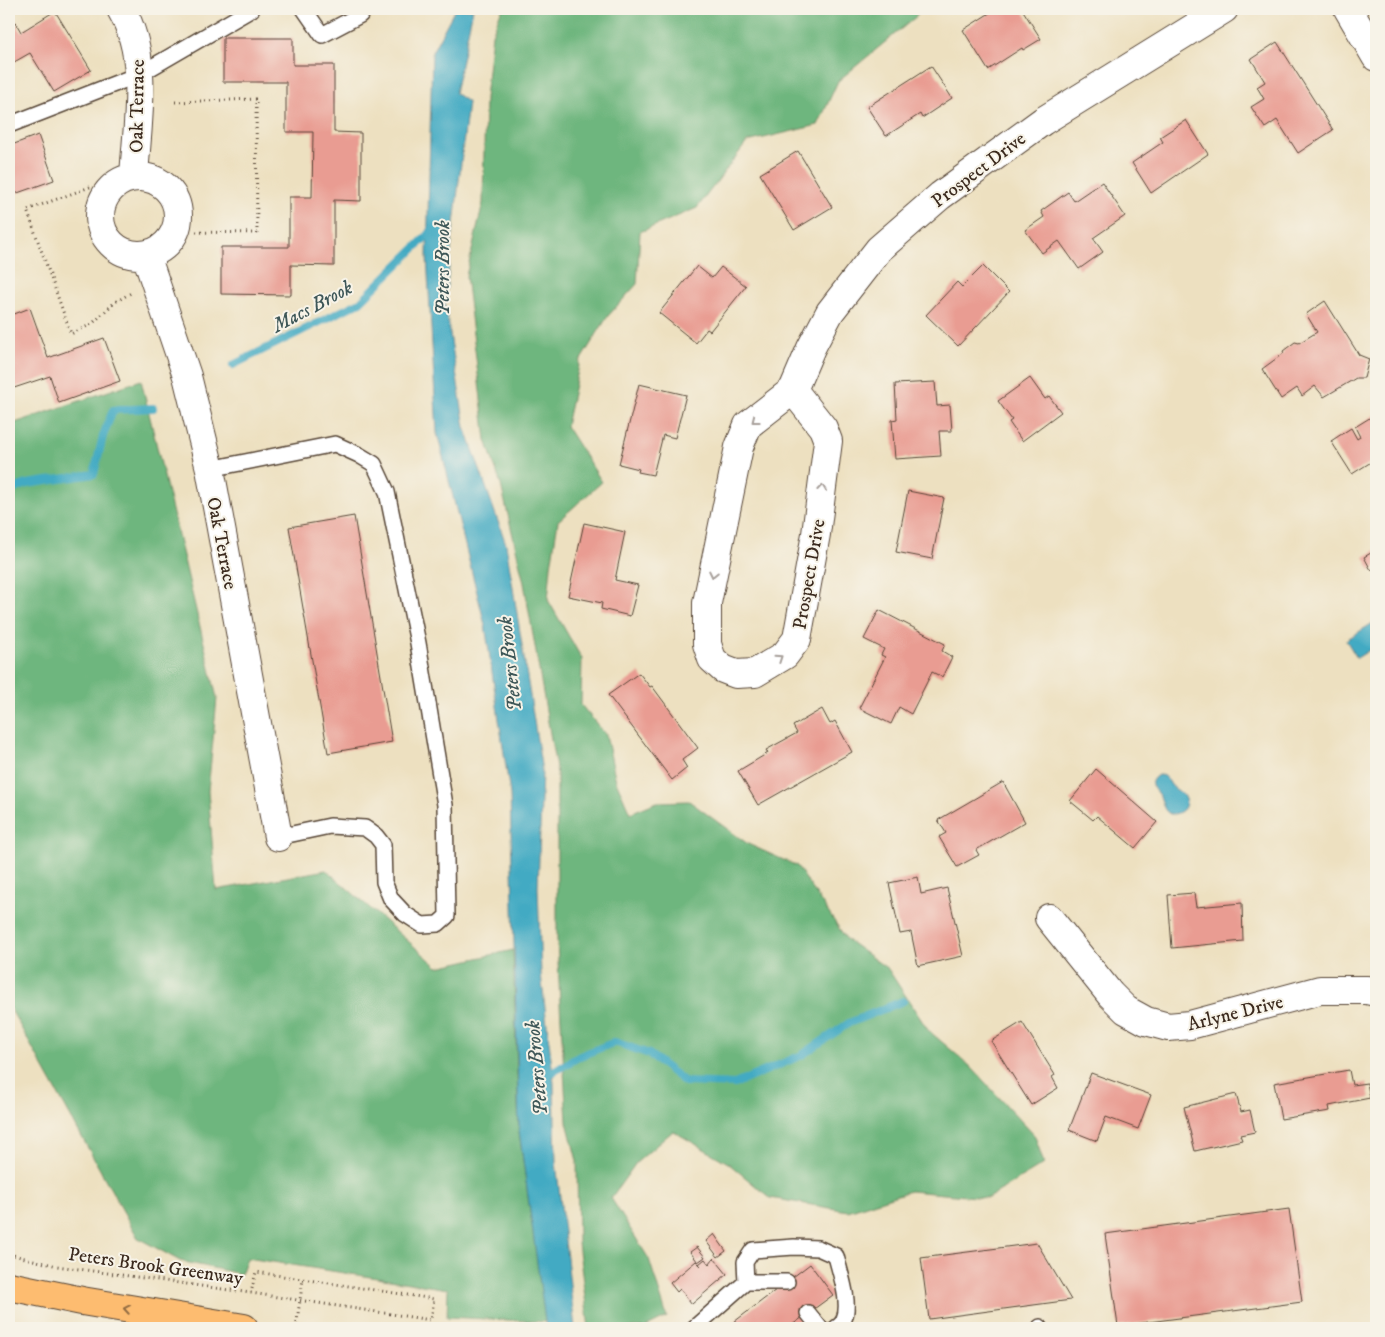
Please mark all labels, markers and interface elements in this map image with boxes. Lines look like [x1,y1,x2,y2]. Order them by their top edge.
street label: Oak Terrace [125,59,150,153]
street label: Prospect Drive [927,127,1031,213]
water label: Peters Brook [431,220,456,316]
water label: Macs Brook [266,275,358,340]
one-way arrow [752,414,761,422]
one-way arrow [816,484,827,492]
street label: Oak Terrace [201,495,242,592]
street label: Prospect Drive [788,517,831,631]
one-way arrow [708,570,718,579]
water label: Peters Brook [493,615,528,712]
one-way arrow [774,655,783,665]
street label: Arlyne Drive [1185,990,1286,1036]
water label: Peters Brook [521,1019,554,1116]
street label: Peters Brook Greenway [67,1243,246,1290]
one-way arrow [123,1304,131,1314]

